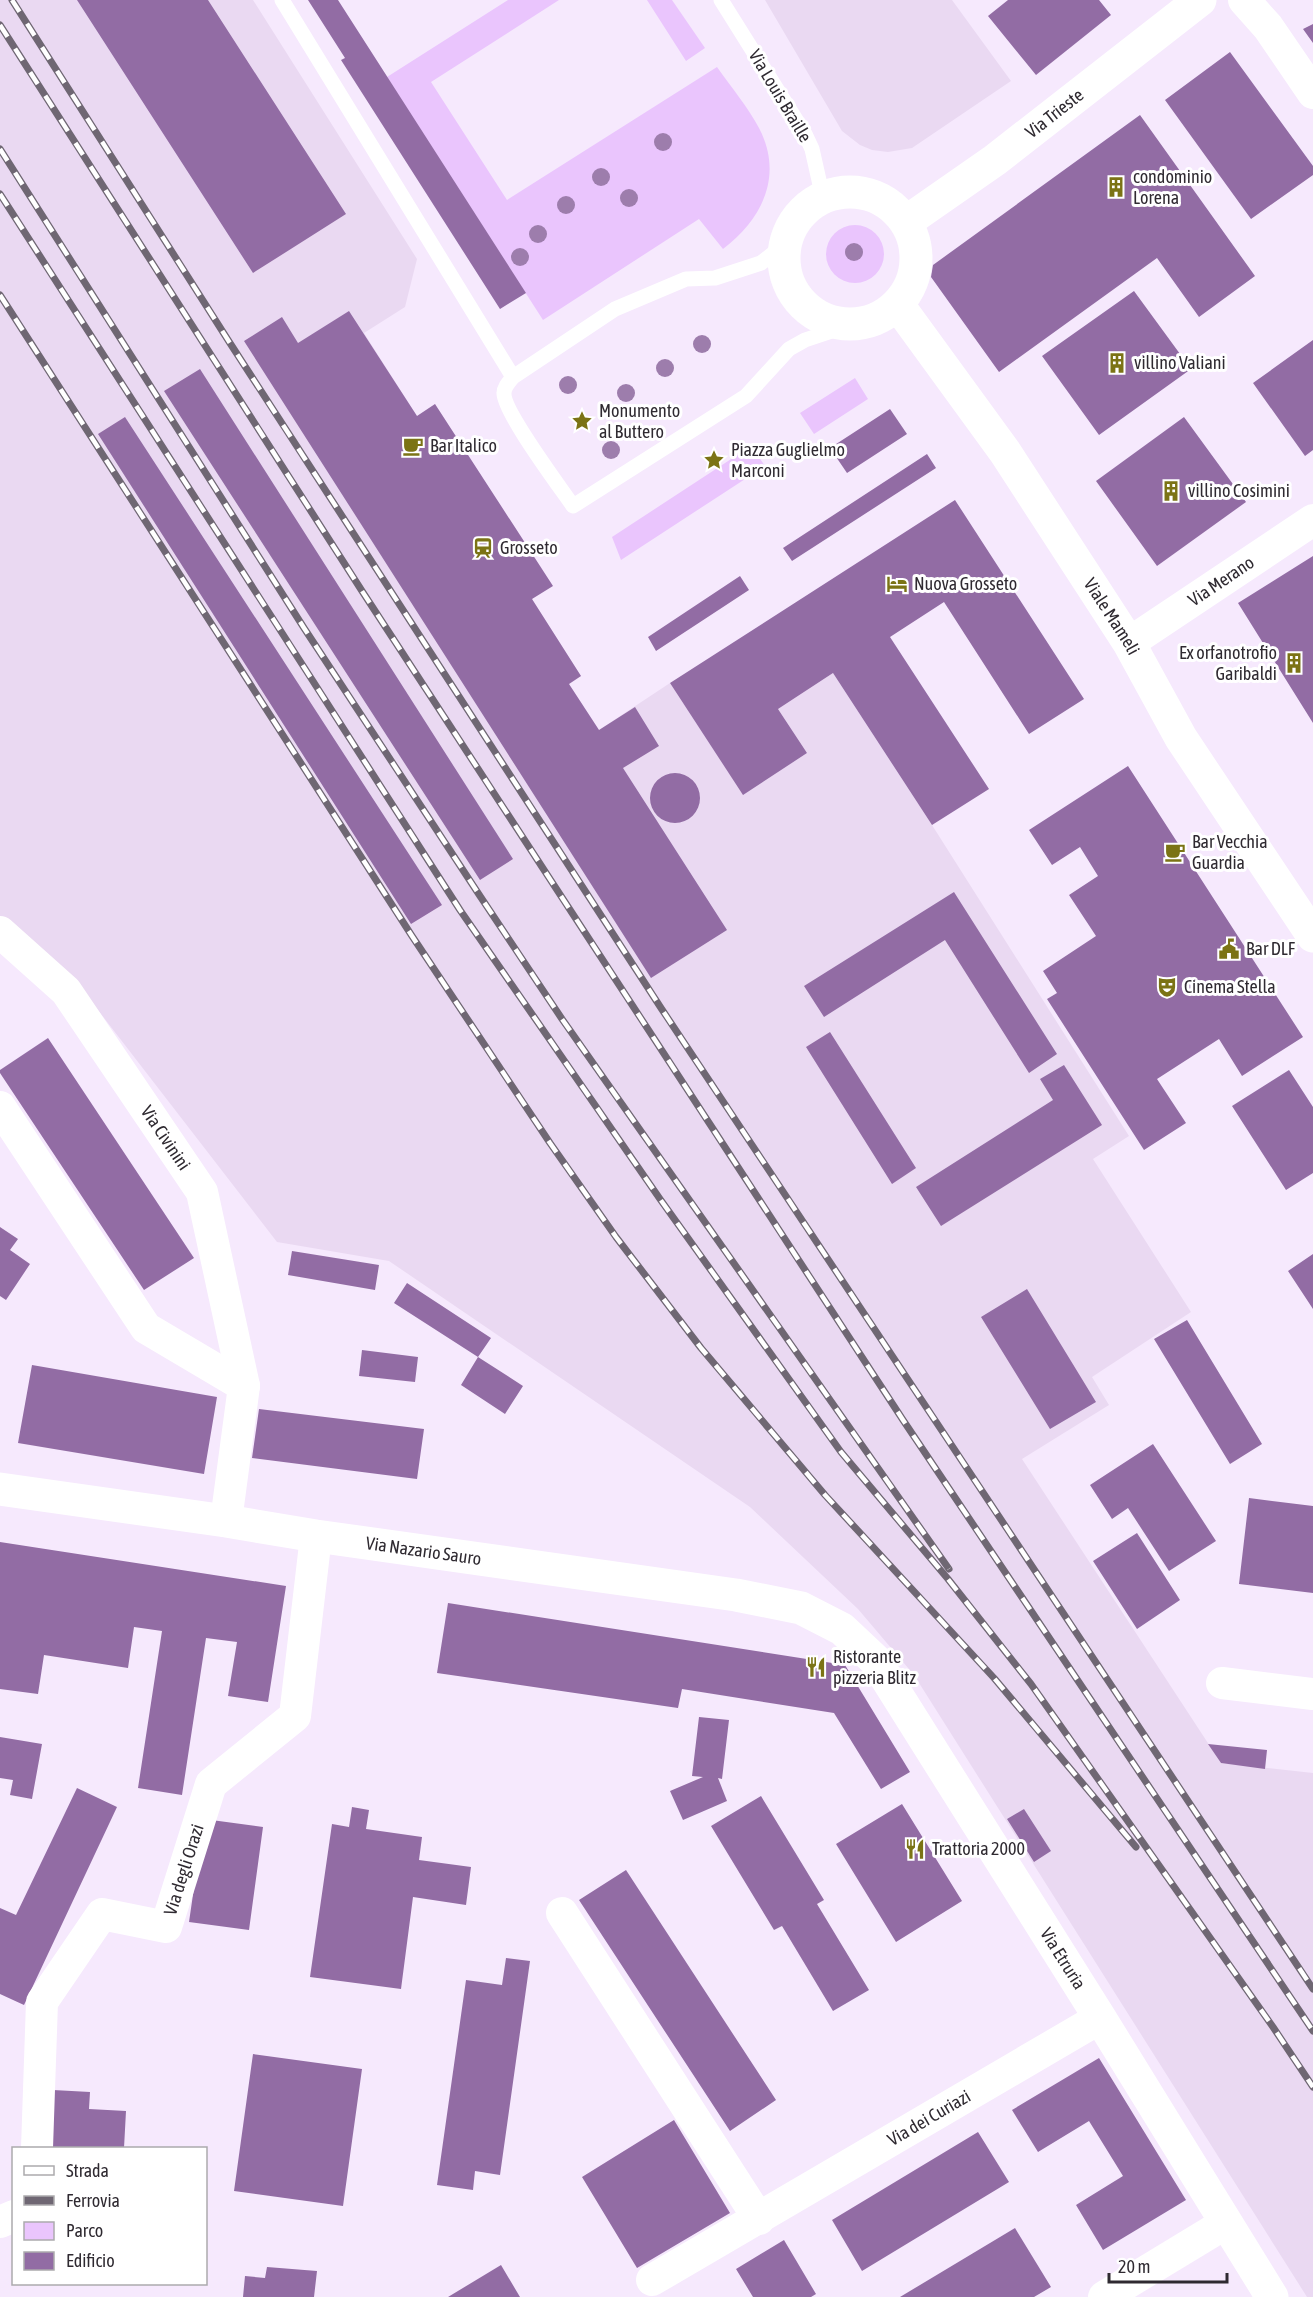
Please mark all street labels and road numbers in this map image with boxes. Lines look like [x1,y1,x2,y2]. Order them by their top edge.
street label: Via Louis Braille [745,46,816,146]
street label: Via Trieste [1021,84,1087,142]
street label: Via Merano [1184,551,1258,610]
street label: Viale Mameli [1080,574,1144,658]
street label: Via Civinini [137,1101,195,1174]
street label: Via Nazario Sauro [364,1532,483,1569]
street label: Via degli Orazi [159,1821,208,1918]
street label: Via Etruria [1036,1924,1090,1993]
street label: Via dei Curiazi [884,2085,974,2150]

